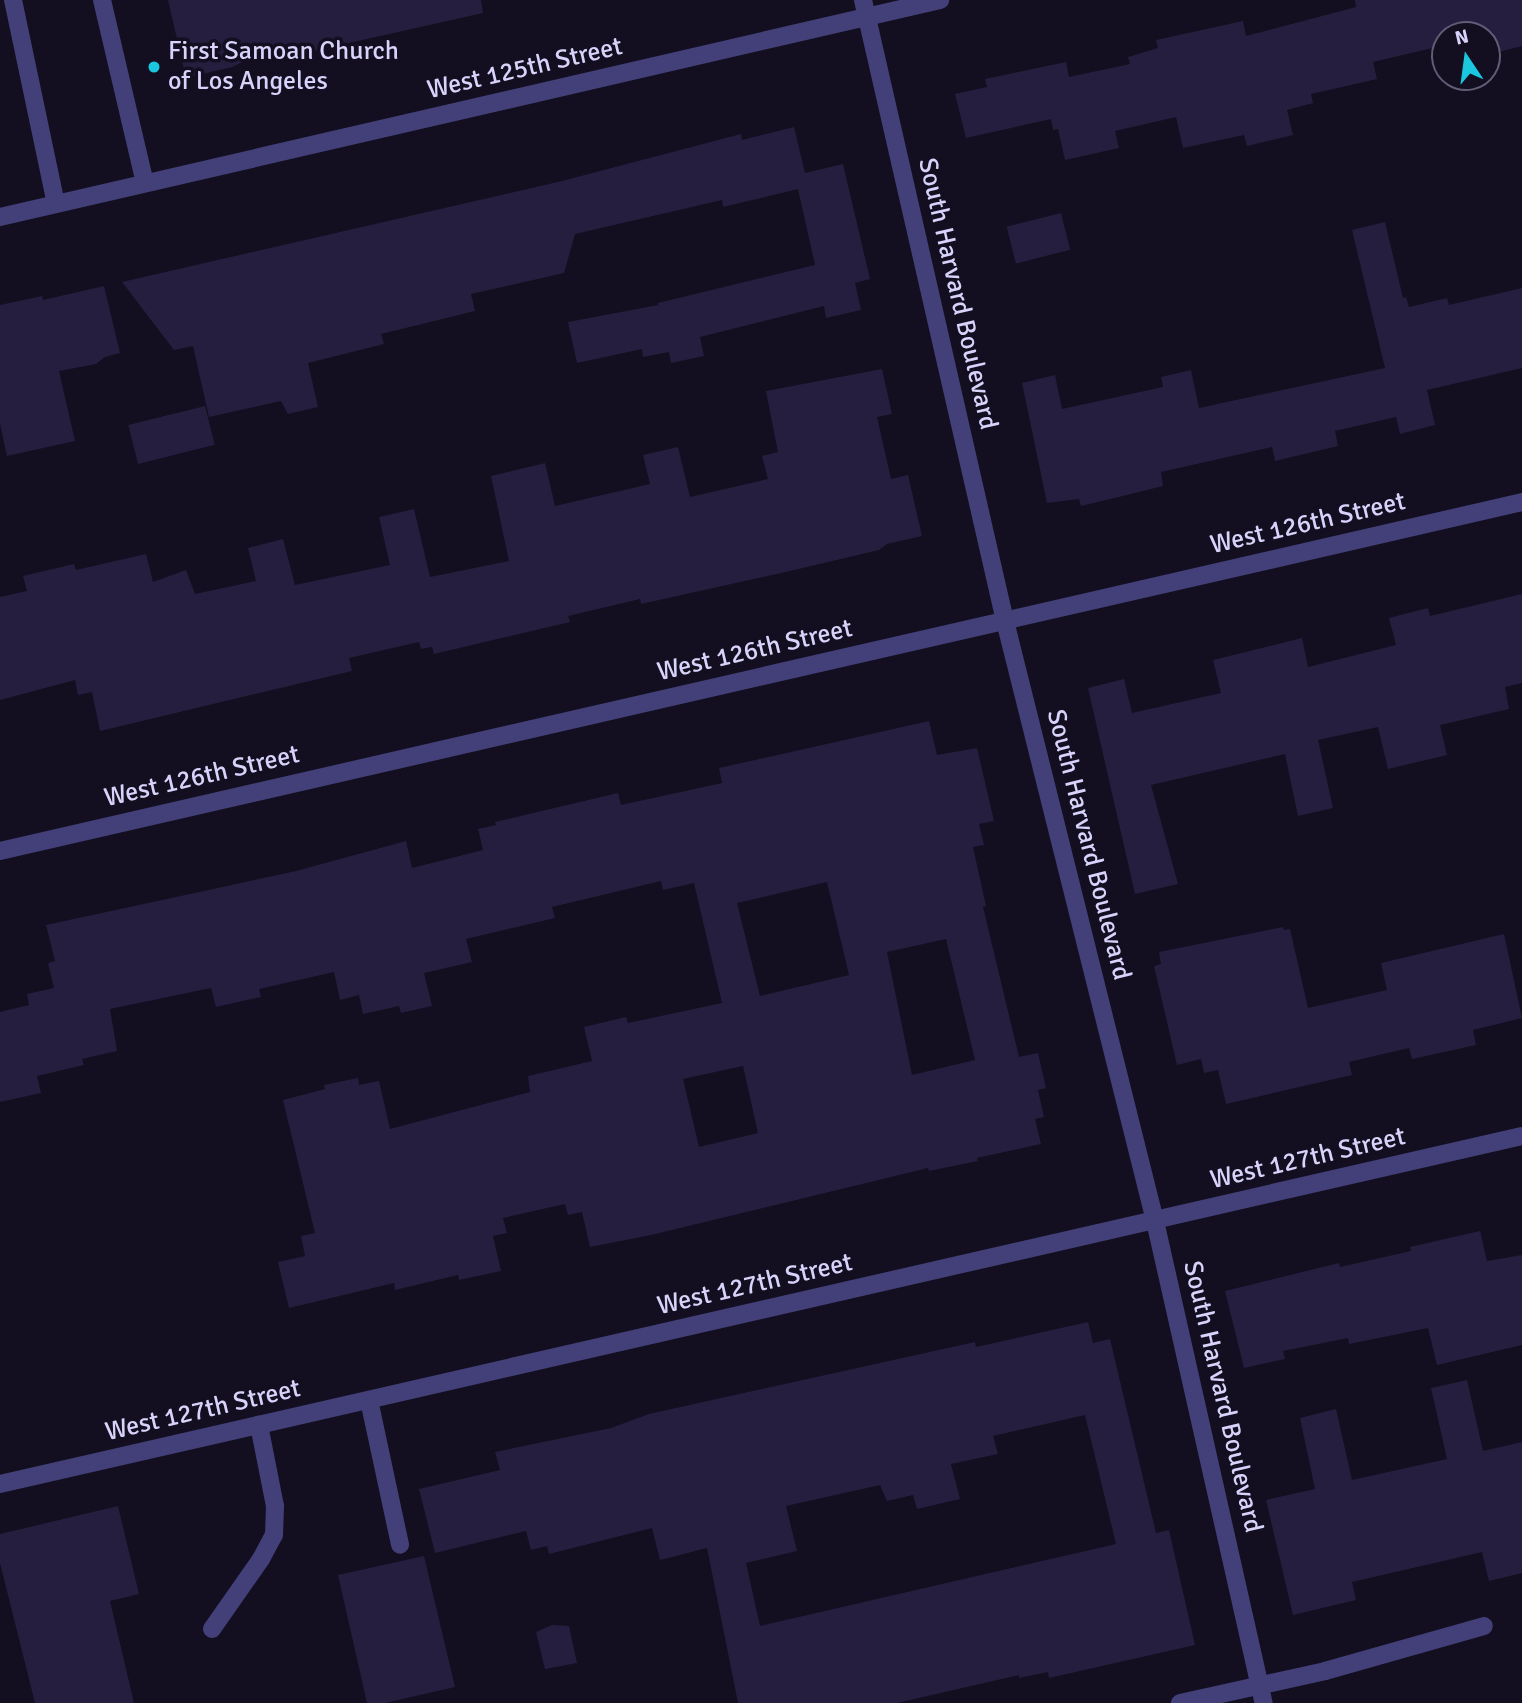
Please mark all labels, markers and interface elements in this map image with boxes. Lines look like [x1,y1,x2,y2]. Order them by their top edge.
north arrow [1431,21,1501,91]
text: N [1453,24,1471,51]
street label: West 125th Street [424,31,626,107]
place label: First Samoan Church of Los Angeles [168,36,399,98]
marker: First Samoan Church of Los Angeles [146,59,162,75]
street label: South Harvard Boulevard [911,155,1003,433]
street label: West 126th Street [1207,486,1409,562]
street label: West 126th Street [654,613,856,689]
street label: South Harvard Boulevard [1039,707,1137,983]
street label: West 126th Street [101,739,303,815]
street label: West 127th Street [1207,1121,1409,1197]
street label: West 127th Street [654,1247,856,1323]
street label: South Harvard Boulevard [1176,1258,1268,1536]
street label: West 127th Street [102,1373,304,1449]

